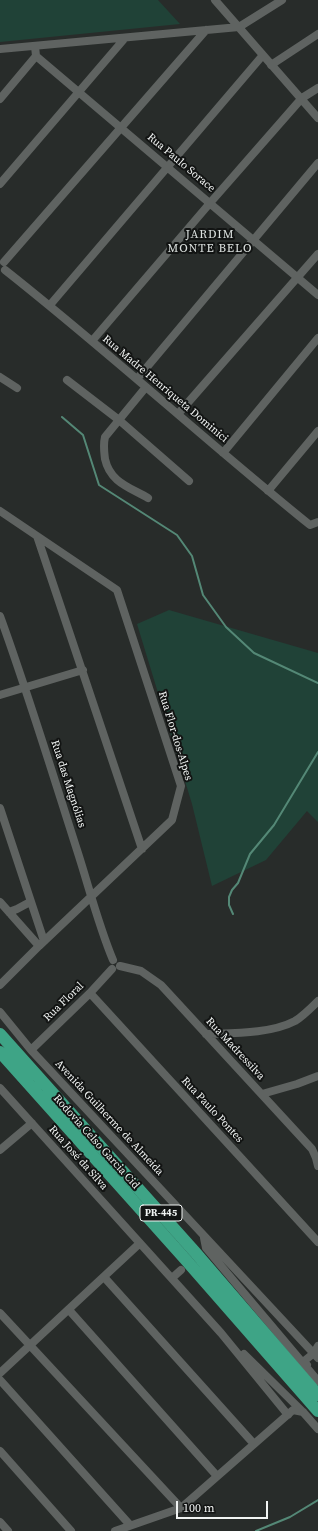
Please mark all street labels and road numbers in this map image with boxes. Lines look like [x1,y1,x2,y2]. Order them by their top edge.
street label: Rua Paulo Sorace [144,131,218,195]
street label: Rua Madre Henriqueta Dominici [100,333,230,445]
street label: Rua Flor-dos-Alpes [155,690,195,782]
street label: Rua das Magnólias [48,739,88,829]
street label: Rua Floral [41,980,87,1024]
street label: Rua Madressilva [203,1015,267,1083]
street label: Avenida Guilherme de Almeida [52,1058,166,1178]
street label: Rua Paulo Pontes [178,1074,246,1146]
street label: Rodovia Celso Garcia Cid [50,1092,142,1192]
street label: Rua José da Silva [46,1123,110,1193]
road number: PR-445 [140,1205,182,1221]

